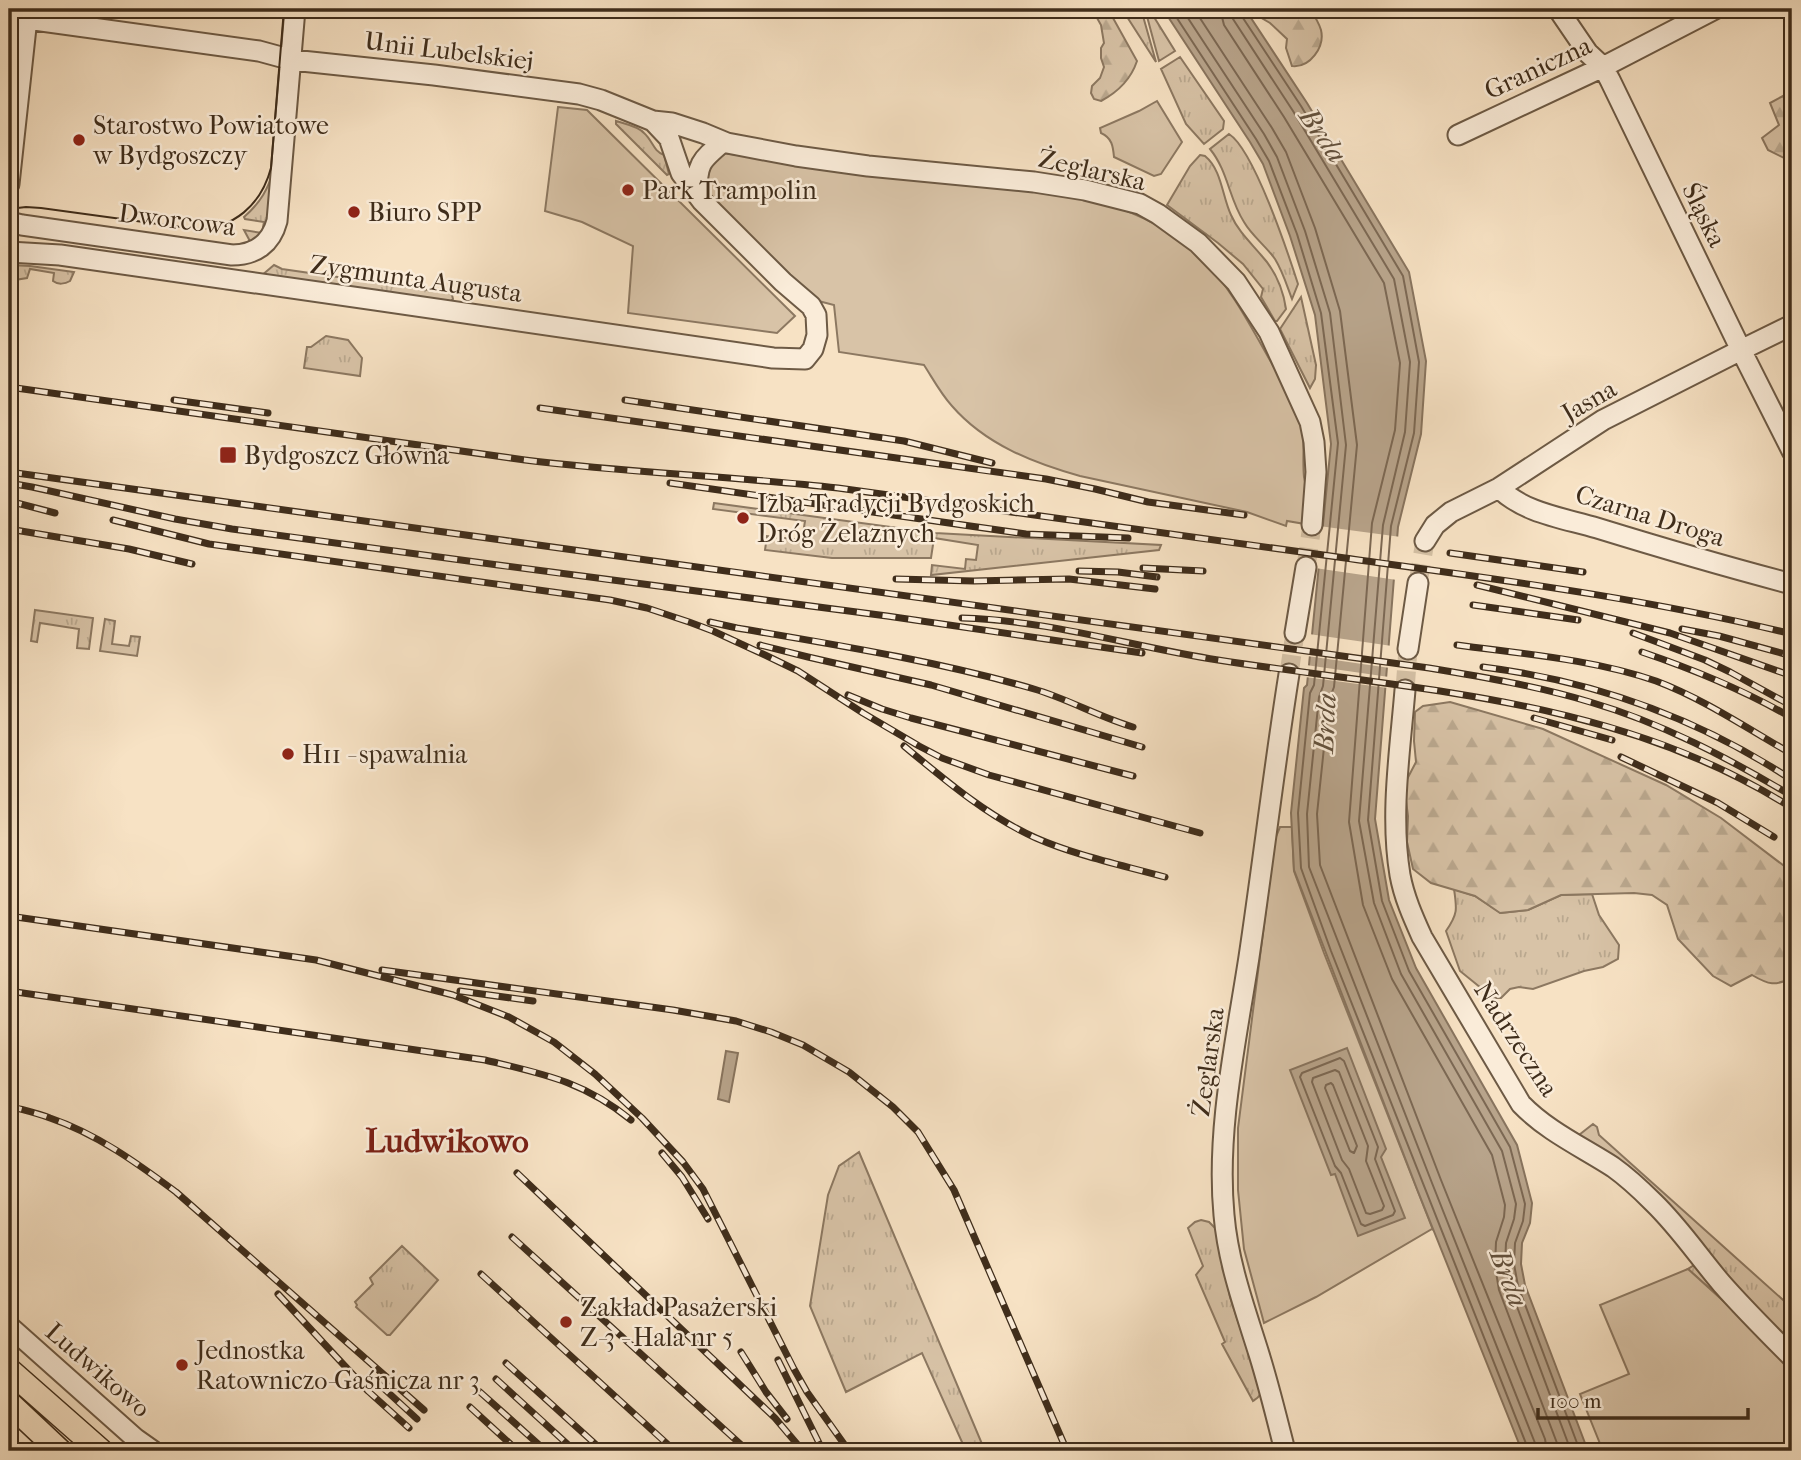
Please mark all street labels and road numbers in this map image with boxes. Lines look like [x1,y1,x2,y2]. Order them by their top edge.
street label: Unii Lubelskiej [363,25,535,77]
street label: Graniczna [1480,29,1597,106]
street label: Żeglarska [1035,142,1150,198]
street label: Śląska [1674,177,1734,253]
street label: Dworcowa [117,197,238,243]
street label: Zygmunta Augusta [308,249,525,309]
street label: Jasna [1554,373,1623,430]
street label: Czarna Droga [1572,479,1729,554]
street label: Nadrzeczna [1467,976,1565,1103]
street label: Żeglarska [1184,1004,1231,1118]
street label: Ludwikowo [39,1316,157,1424]

